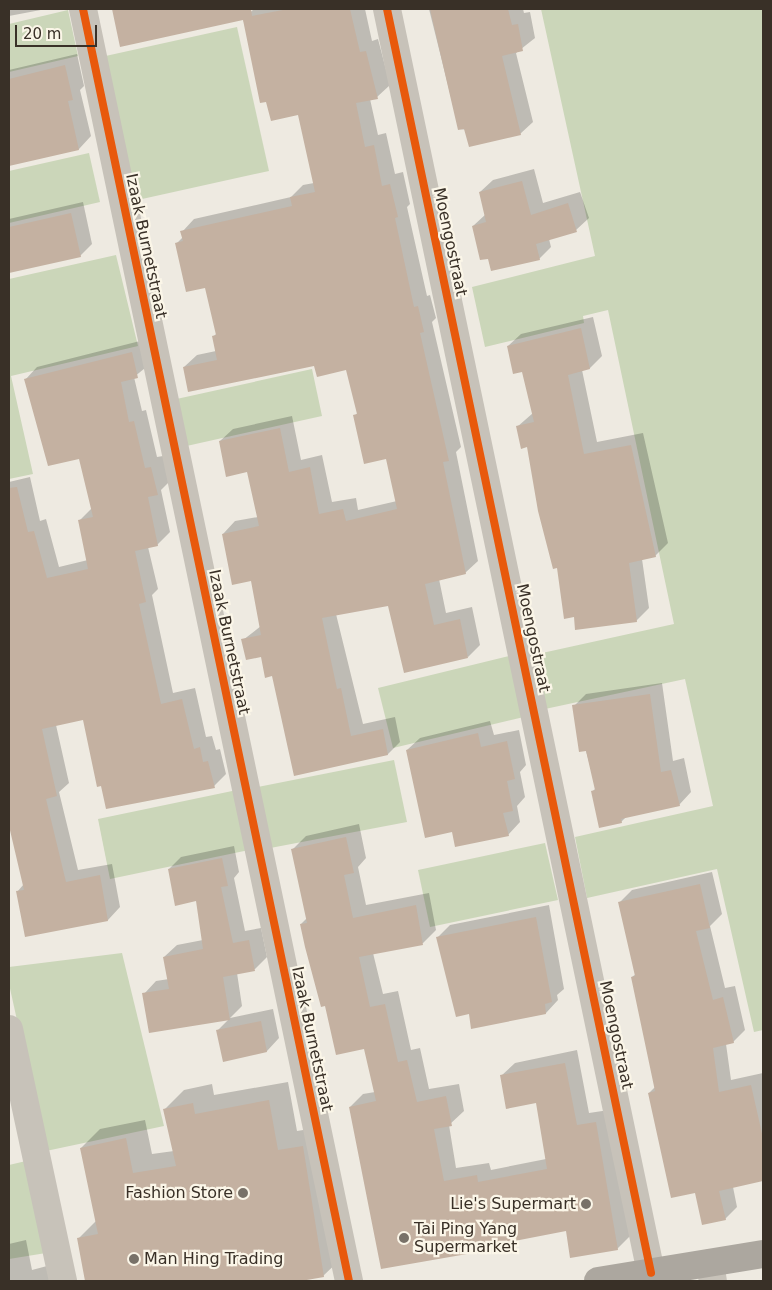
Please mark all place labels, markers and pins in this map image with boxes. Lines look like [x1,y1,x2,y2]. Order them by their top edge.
place label: Fashion Store [125,1183,233,1203]
marker: Fashion Store [237,1187,249,1199]
place label: Lie's Supermart [450,1194,576,1214]
marker: Lie's Supermart [580,1198,592,1210]
place label: Tai Ping Yang Supermarket [414,1219,517,1257]
marker: Tai Ping Yang Supermarket [398,1232,410,1244]
place label: Man Hing Trading [144,1249,283,1269]
marker: Man Hing Trading [128,1253,140,1265]

